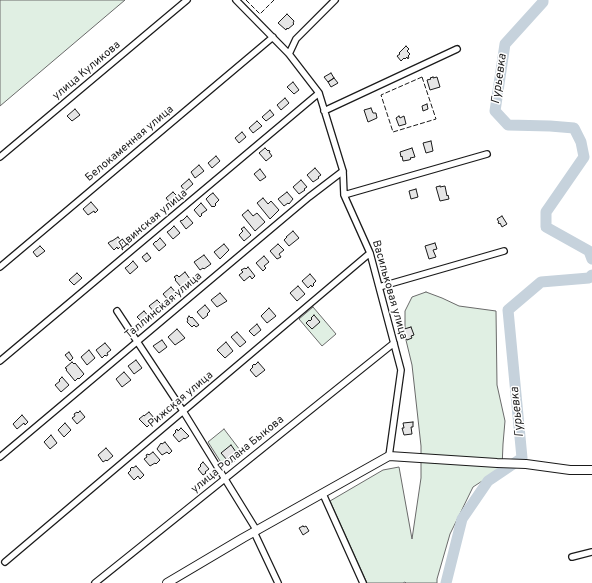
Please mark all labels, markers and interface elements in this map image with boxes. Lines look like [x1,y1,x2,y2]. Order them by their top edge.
street label: улица Куликова [50,39,124,103]
water label: Гурьевка [489,53,511,105]
street label: Белокаменная улица [83,103,177,185]
street label: Двинская улица [116,187,190,253]
street label: Васильковая улица [369,239,409,341]
street label: Таллинская улица [123,270,205,342]
street label: Рижская улица [146,369,216,431]
water label: Гурьевка [508,386,528,438]
street label: улица Ролана Быкова [189,414,287,496]

